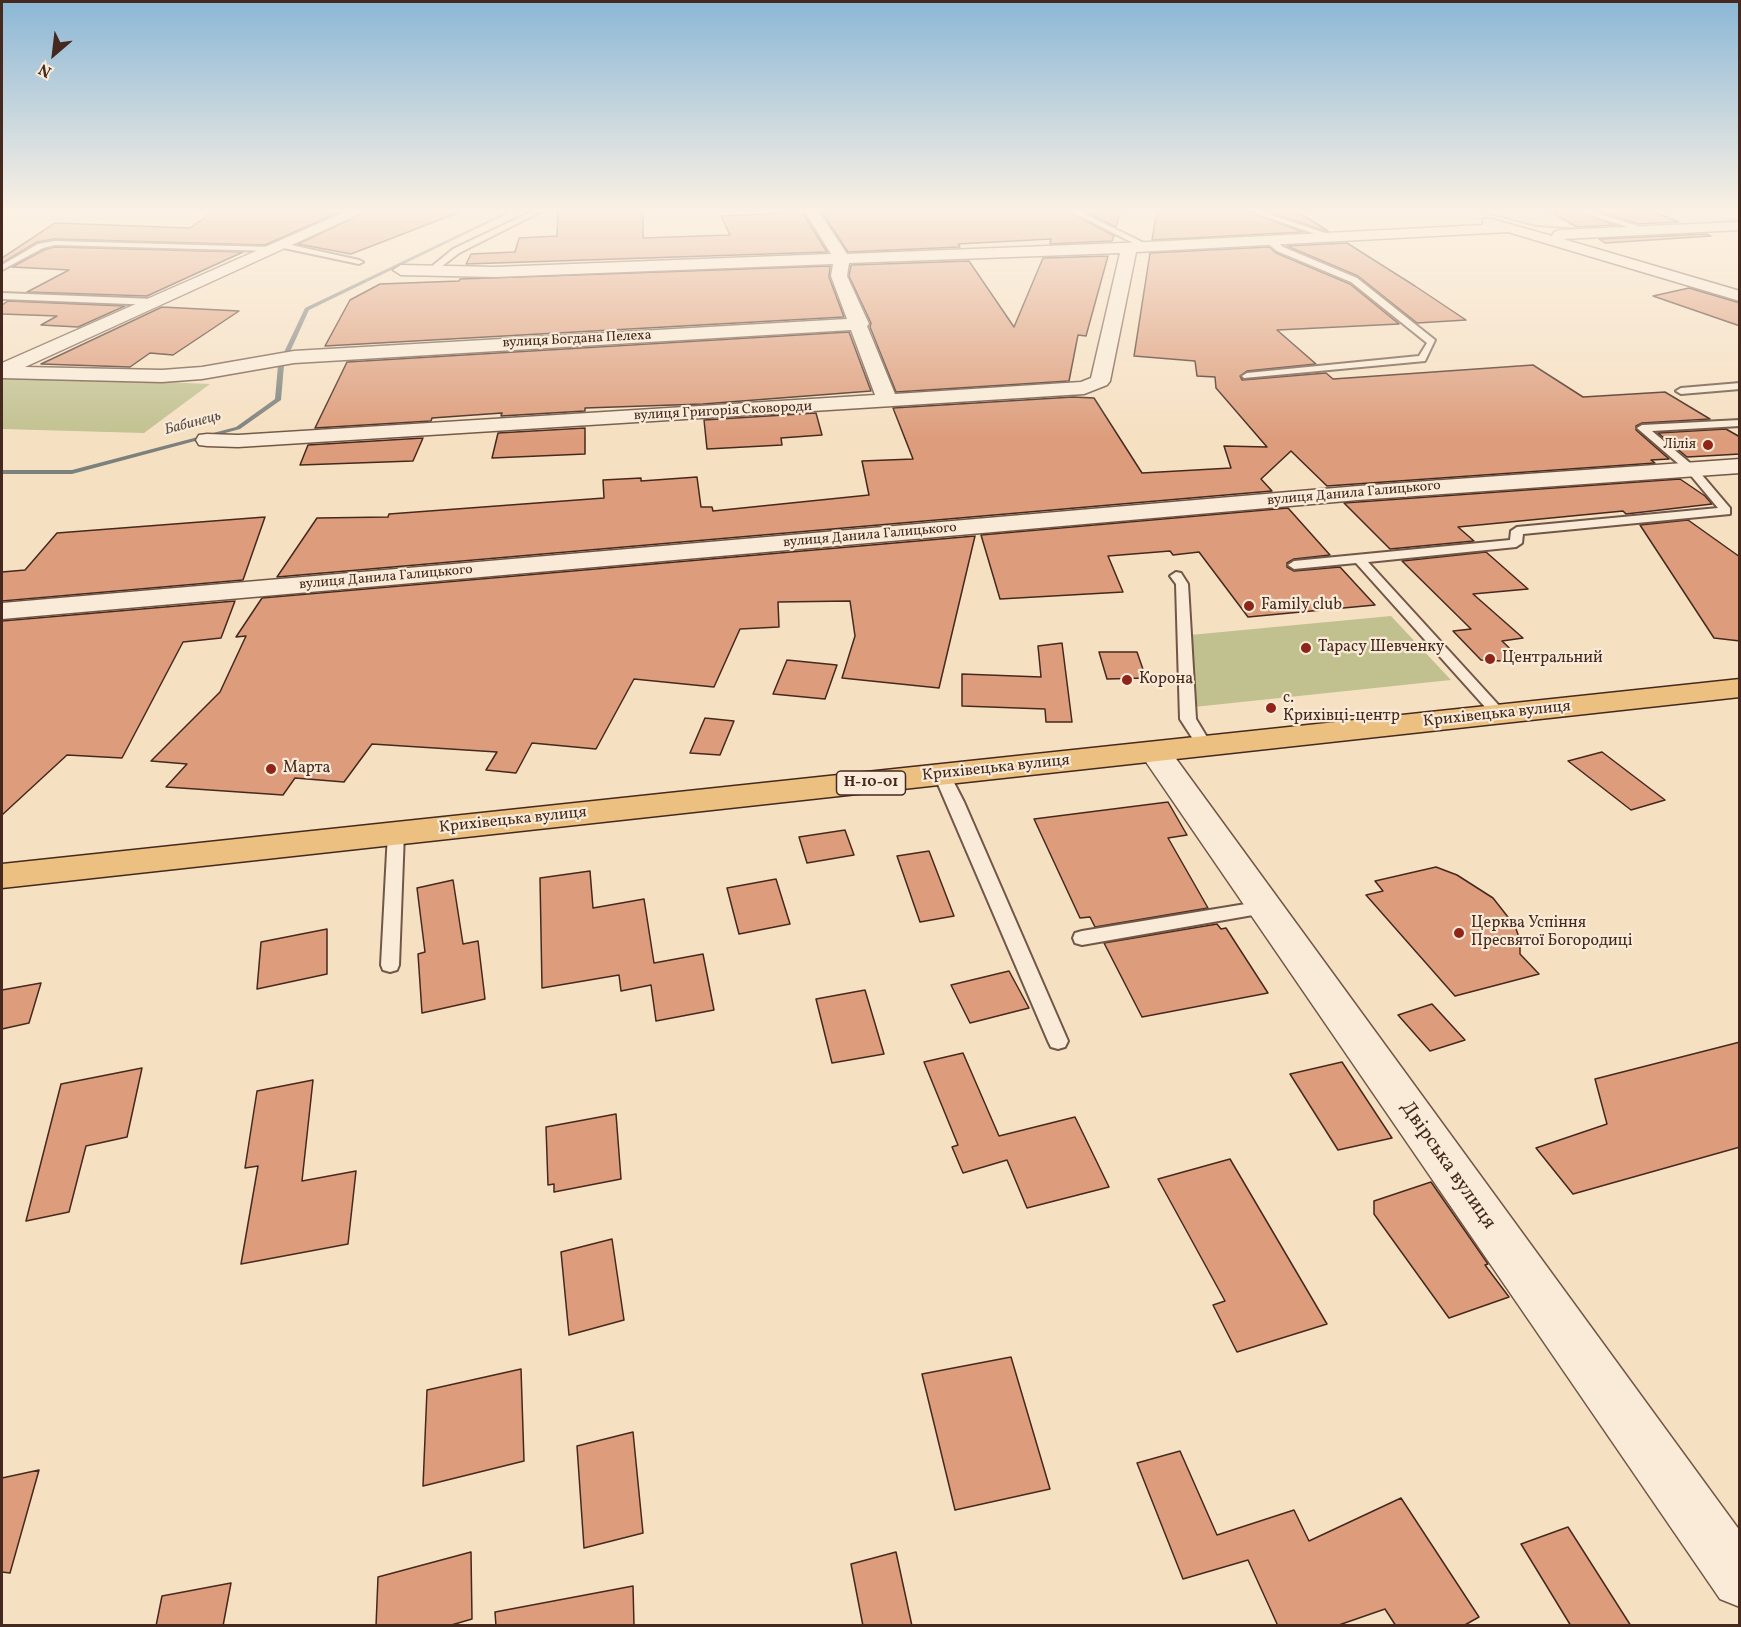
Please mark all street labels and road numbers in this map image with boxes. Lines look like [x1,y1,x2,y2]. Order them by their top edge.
street label: вулиця Богдана Пелеха [502,328,652,352]
street label: вулиця Григорія Сковороди [633,399,813,425]
street label: вулиця Данила Галицького [1267,478,1441,510]
street label: вулиця Данила Галицького [783,520,957,552]
street label: вулиця Данила Галицького [299,562,473,594]
street label: Крихівецька вулиця [1422,698,1572,732]
street label: Крихівецька вулиця [921,752,1071,786]
road number: Н-10-01 [836,771,906,795]
street label: Крихівецька вулиця [438,804,588,838]
street label: Двірська вулиця [1394,1097,1500,1235]

